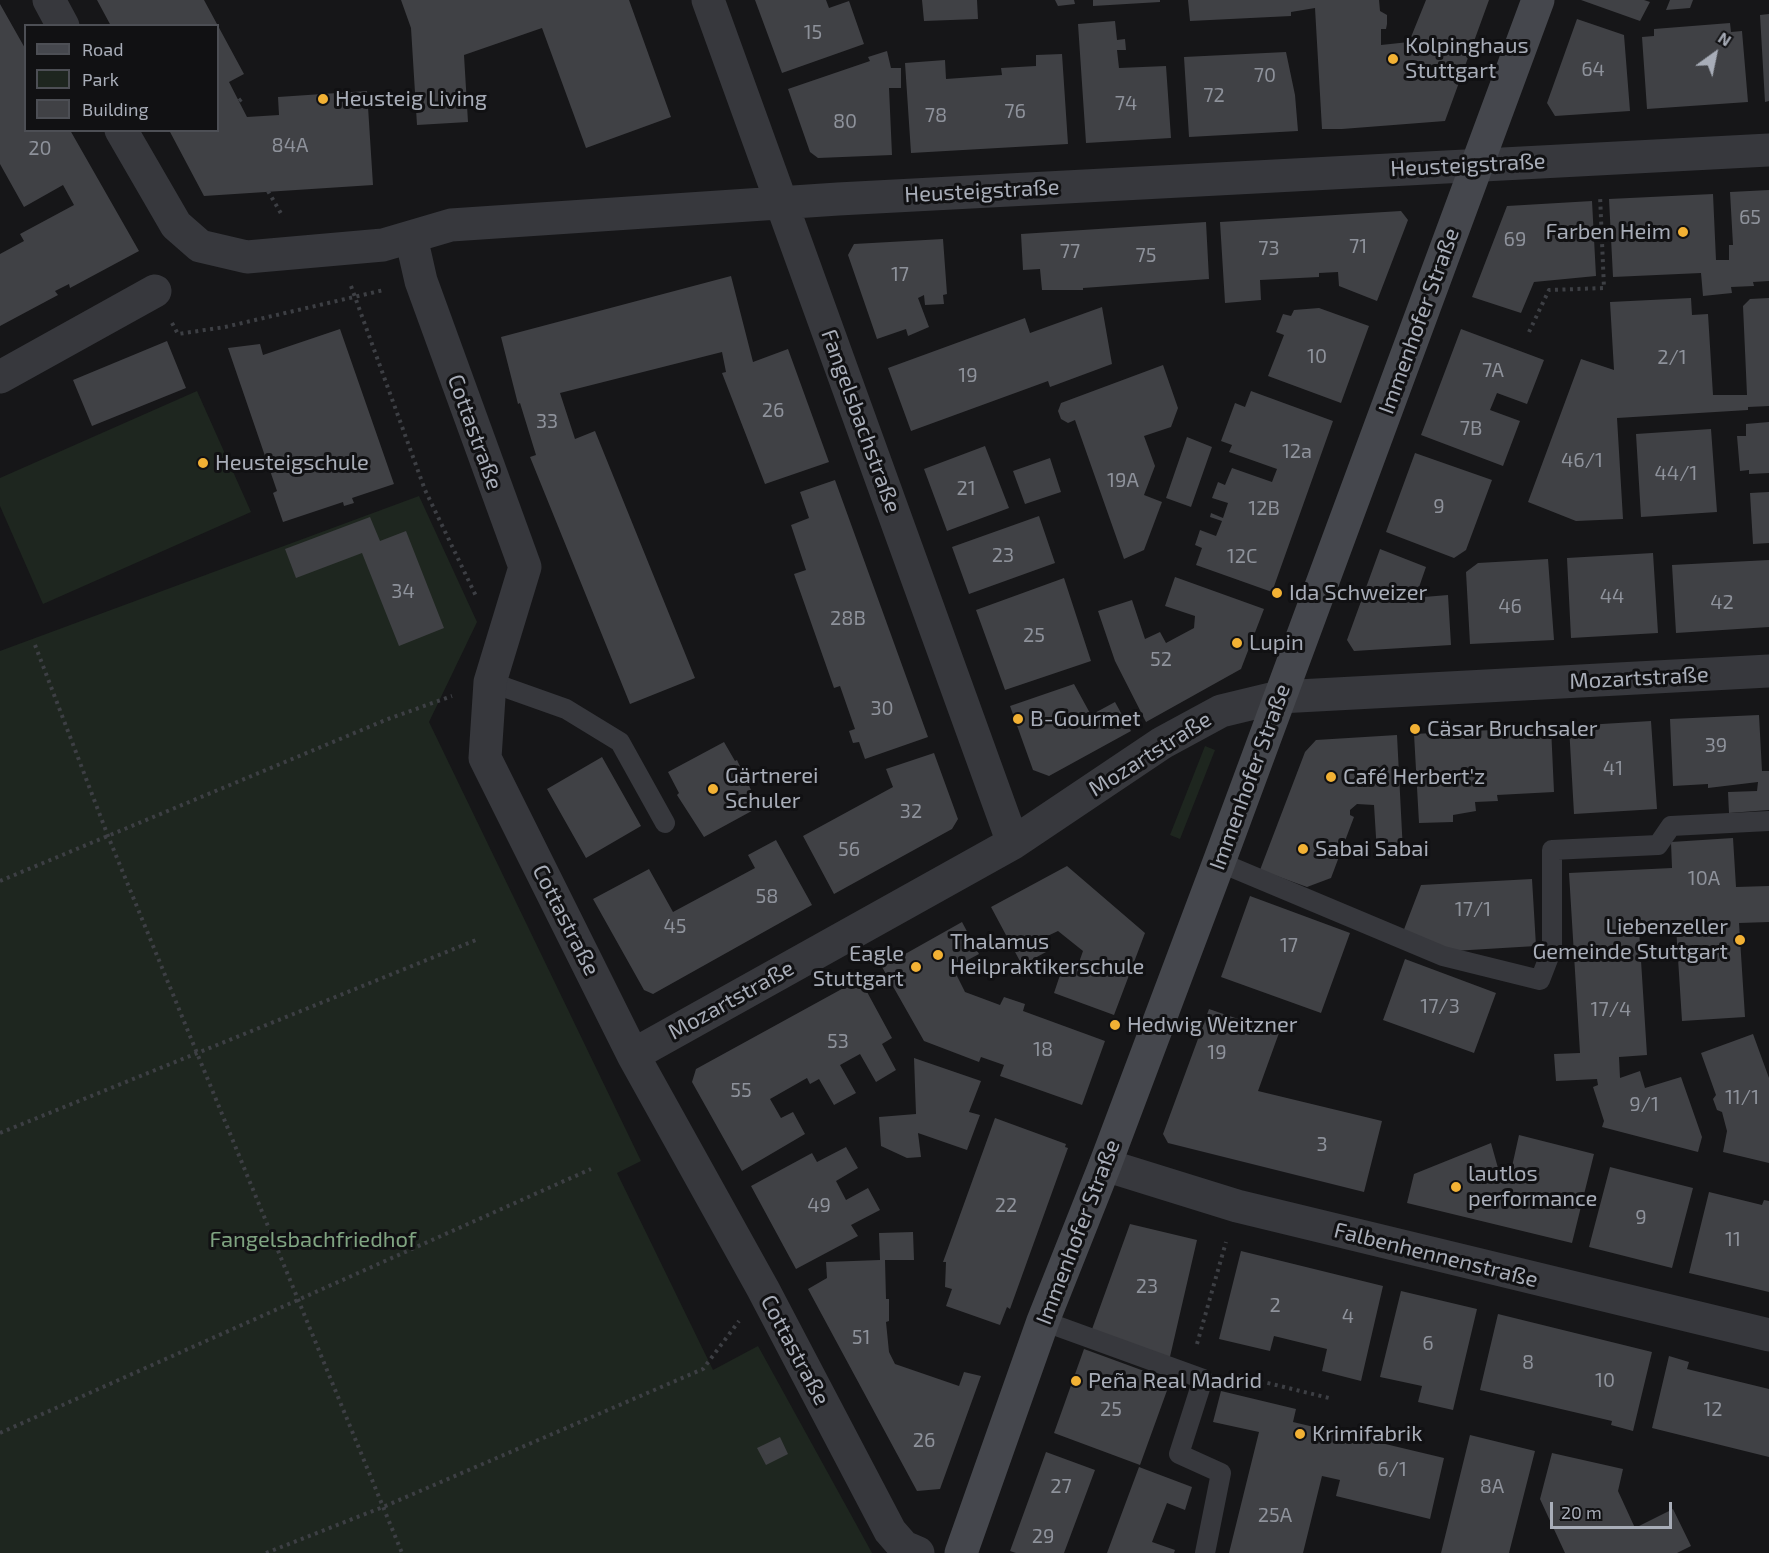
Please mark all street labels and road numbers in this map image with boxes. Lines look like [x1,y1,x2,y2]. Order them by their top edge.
street label: Heusteigstraße [1390,148,1546,182]
street label: Heusteigstraße [904,174,1060,208]
street label: Immenhofer Straße [1373,224,1465,418]
street label: Fangelsbachstraße [816,326,906,516]
street label: Cottastraße [442,371,508,493]
street label: Mozartstraße [1569,661,1709,695]
street label: Immenhofer Straße [1204,680,1296,874]
street label: Mozartstraße [1084,706,1216,802]
street label: Cottastraße [527,860,605,980]
street label: Mozartstraße [664,955,798,1045]
street label: Immenhofer Straße [1031,1136,1125,1328]
street label: Falbenhennenstraße [1331,1217,1541,1293]
street label: Cottastraße [755,1290,835,1410]

